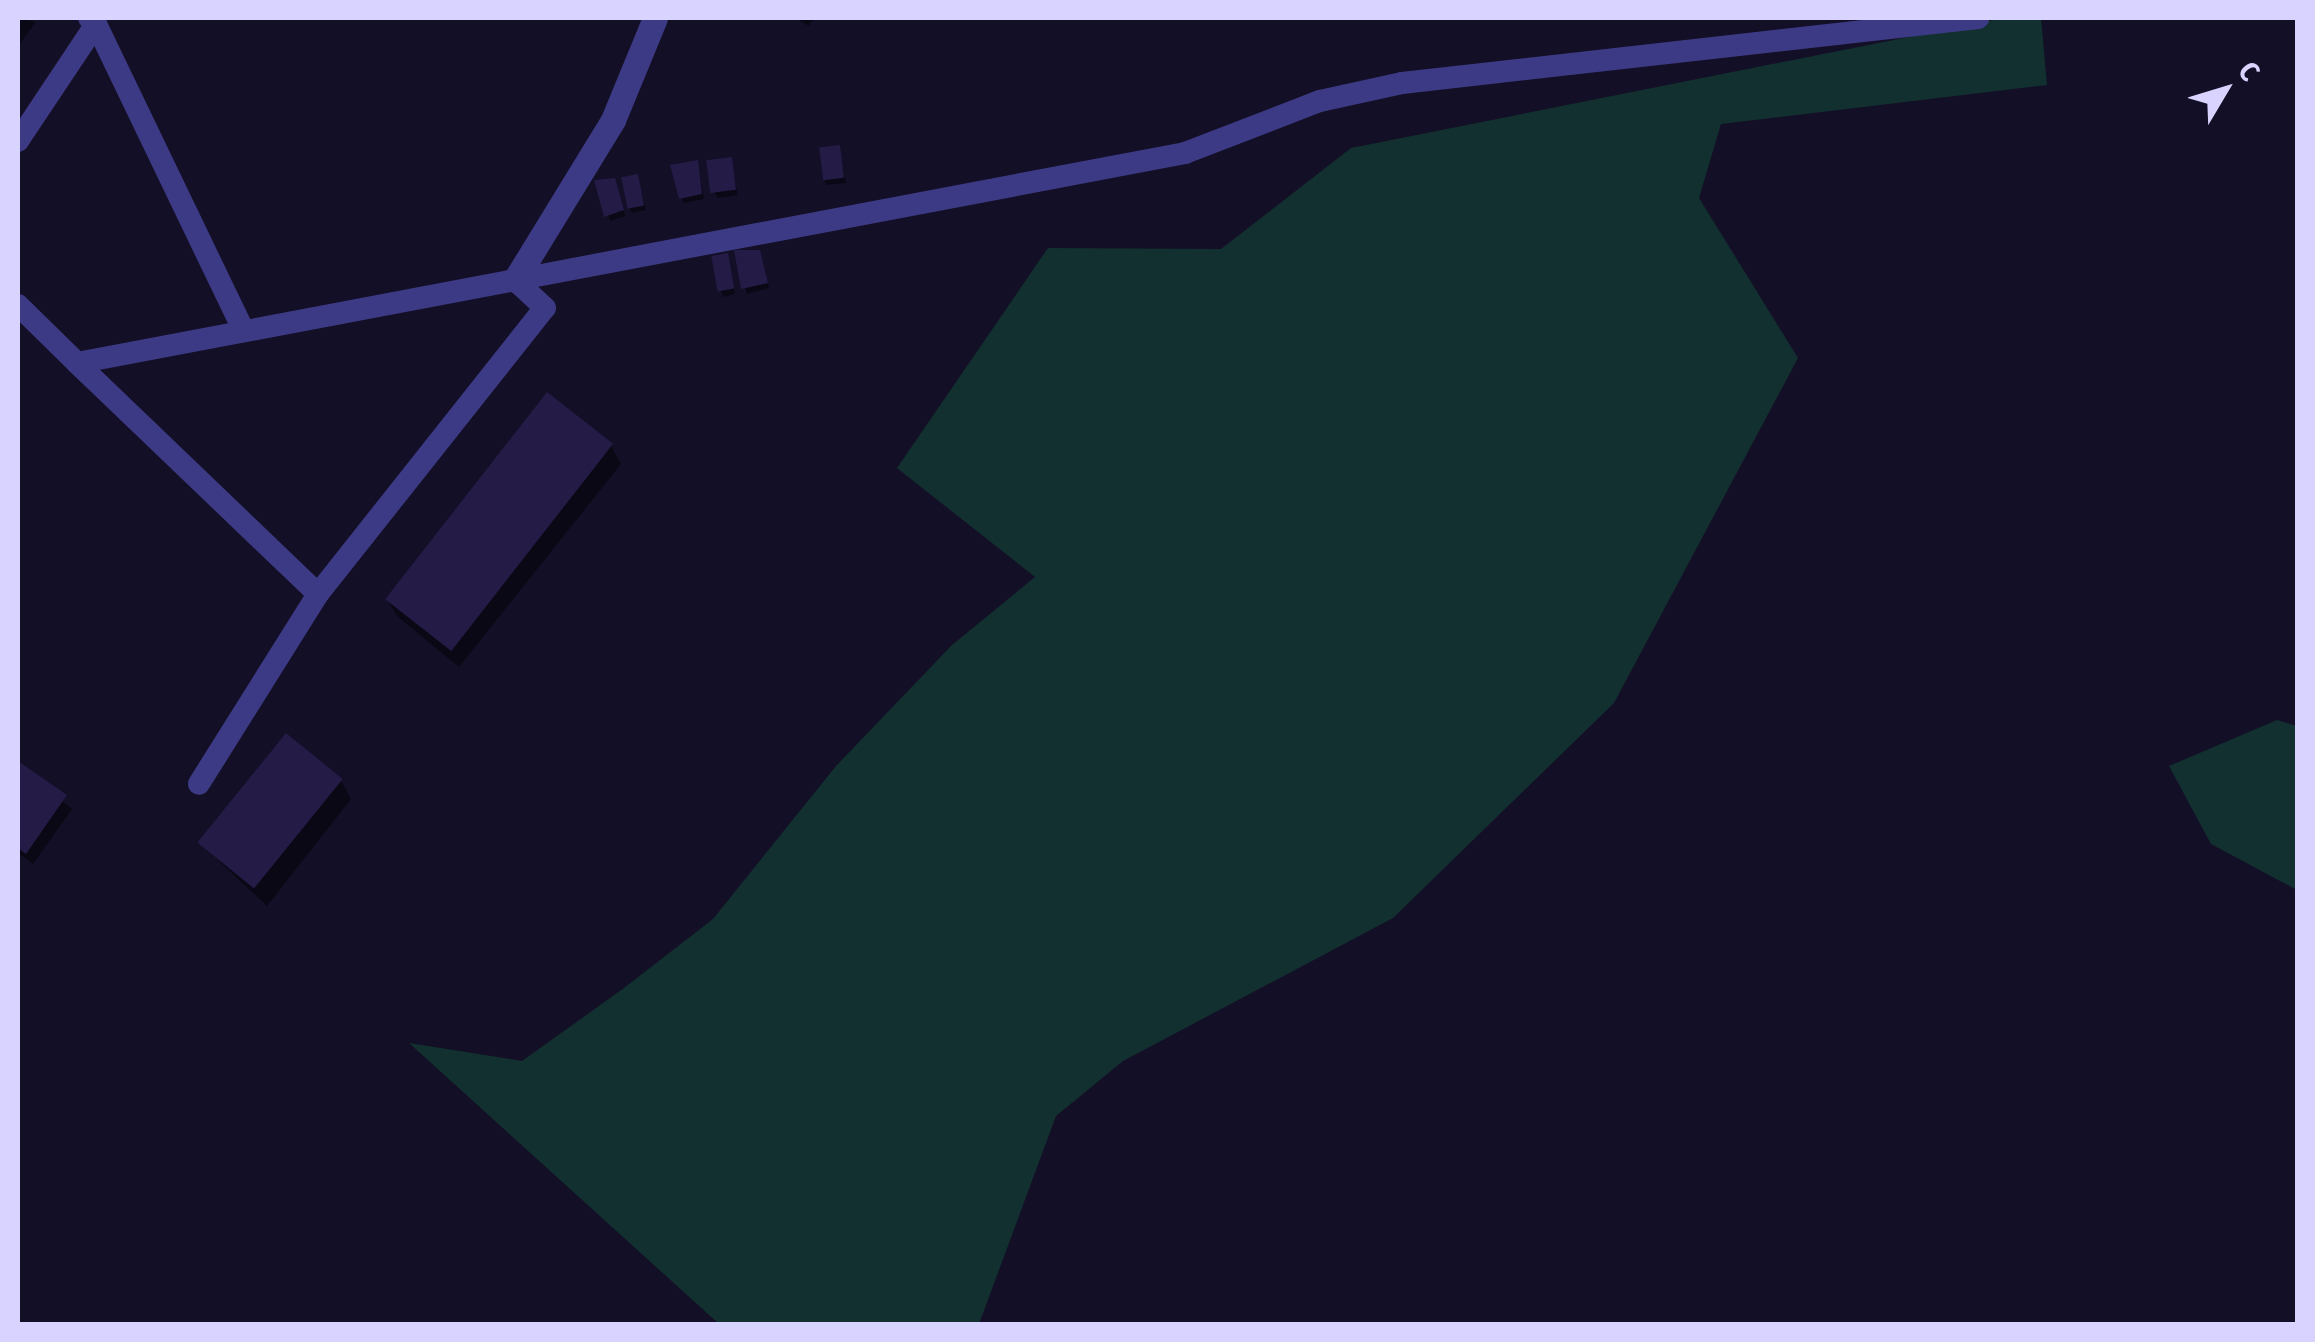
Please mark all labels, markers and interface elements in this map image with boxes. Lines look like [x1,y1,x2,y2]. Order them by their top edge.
north arrow [2175,40,2275,140]
text: С [2232,55,2267,87]

